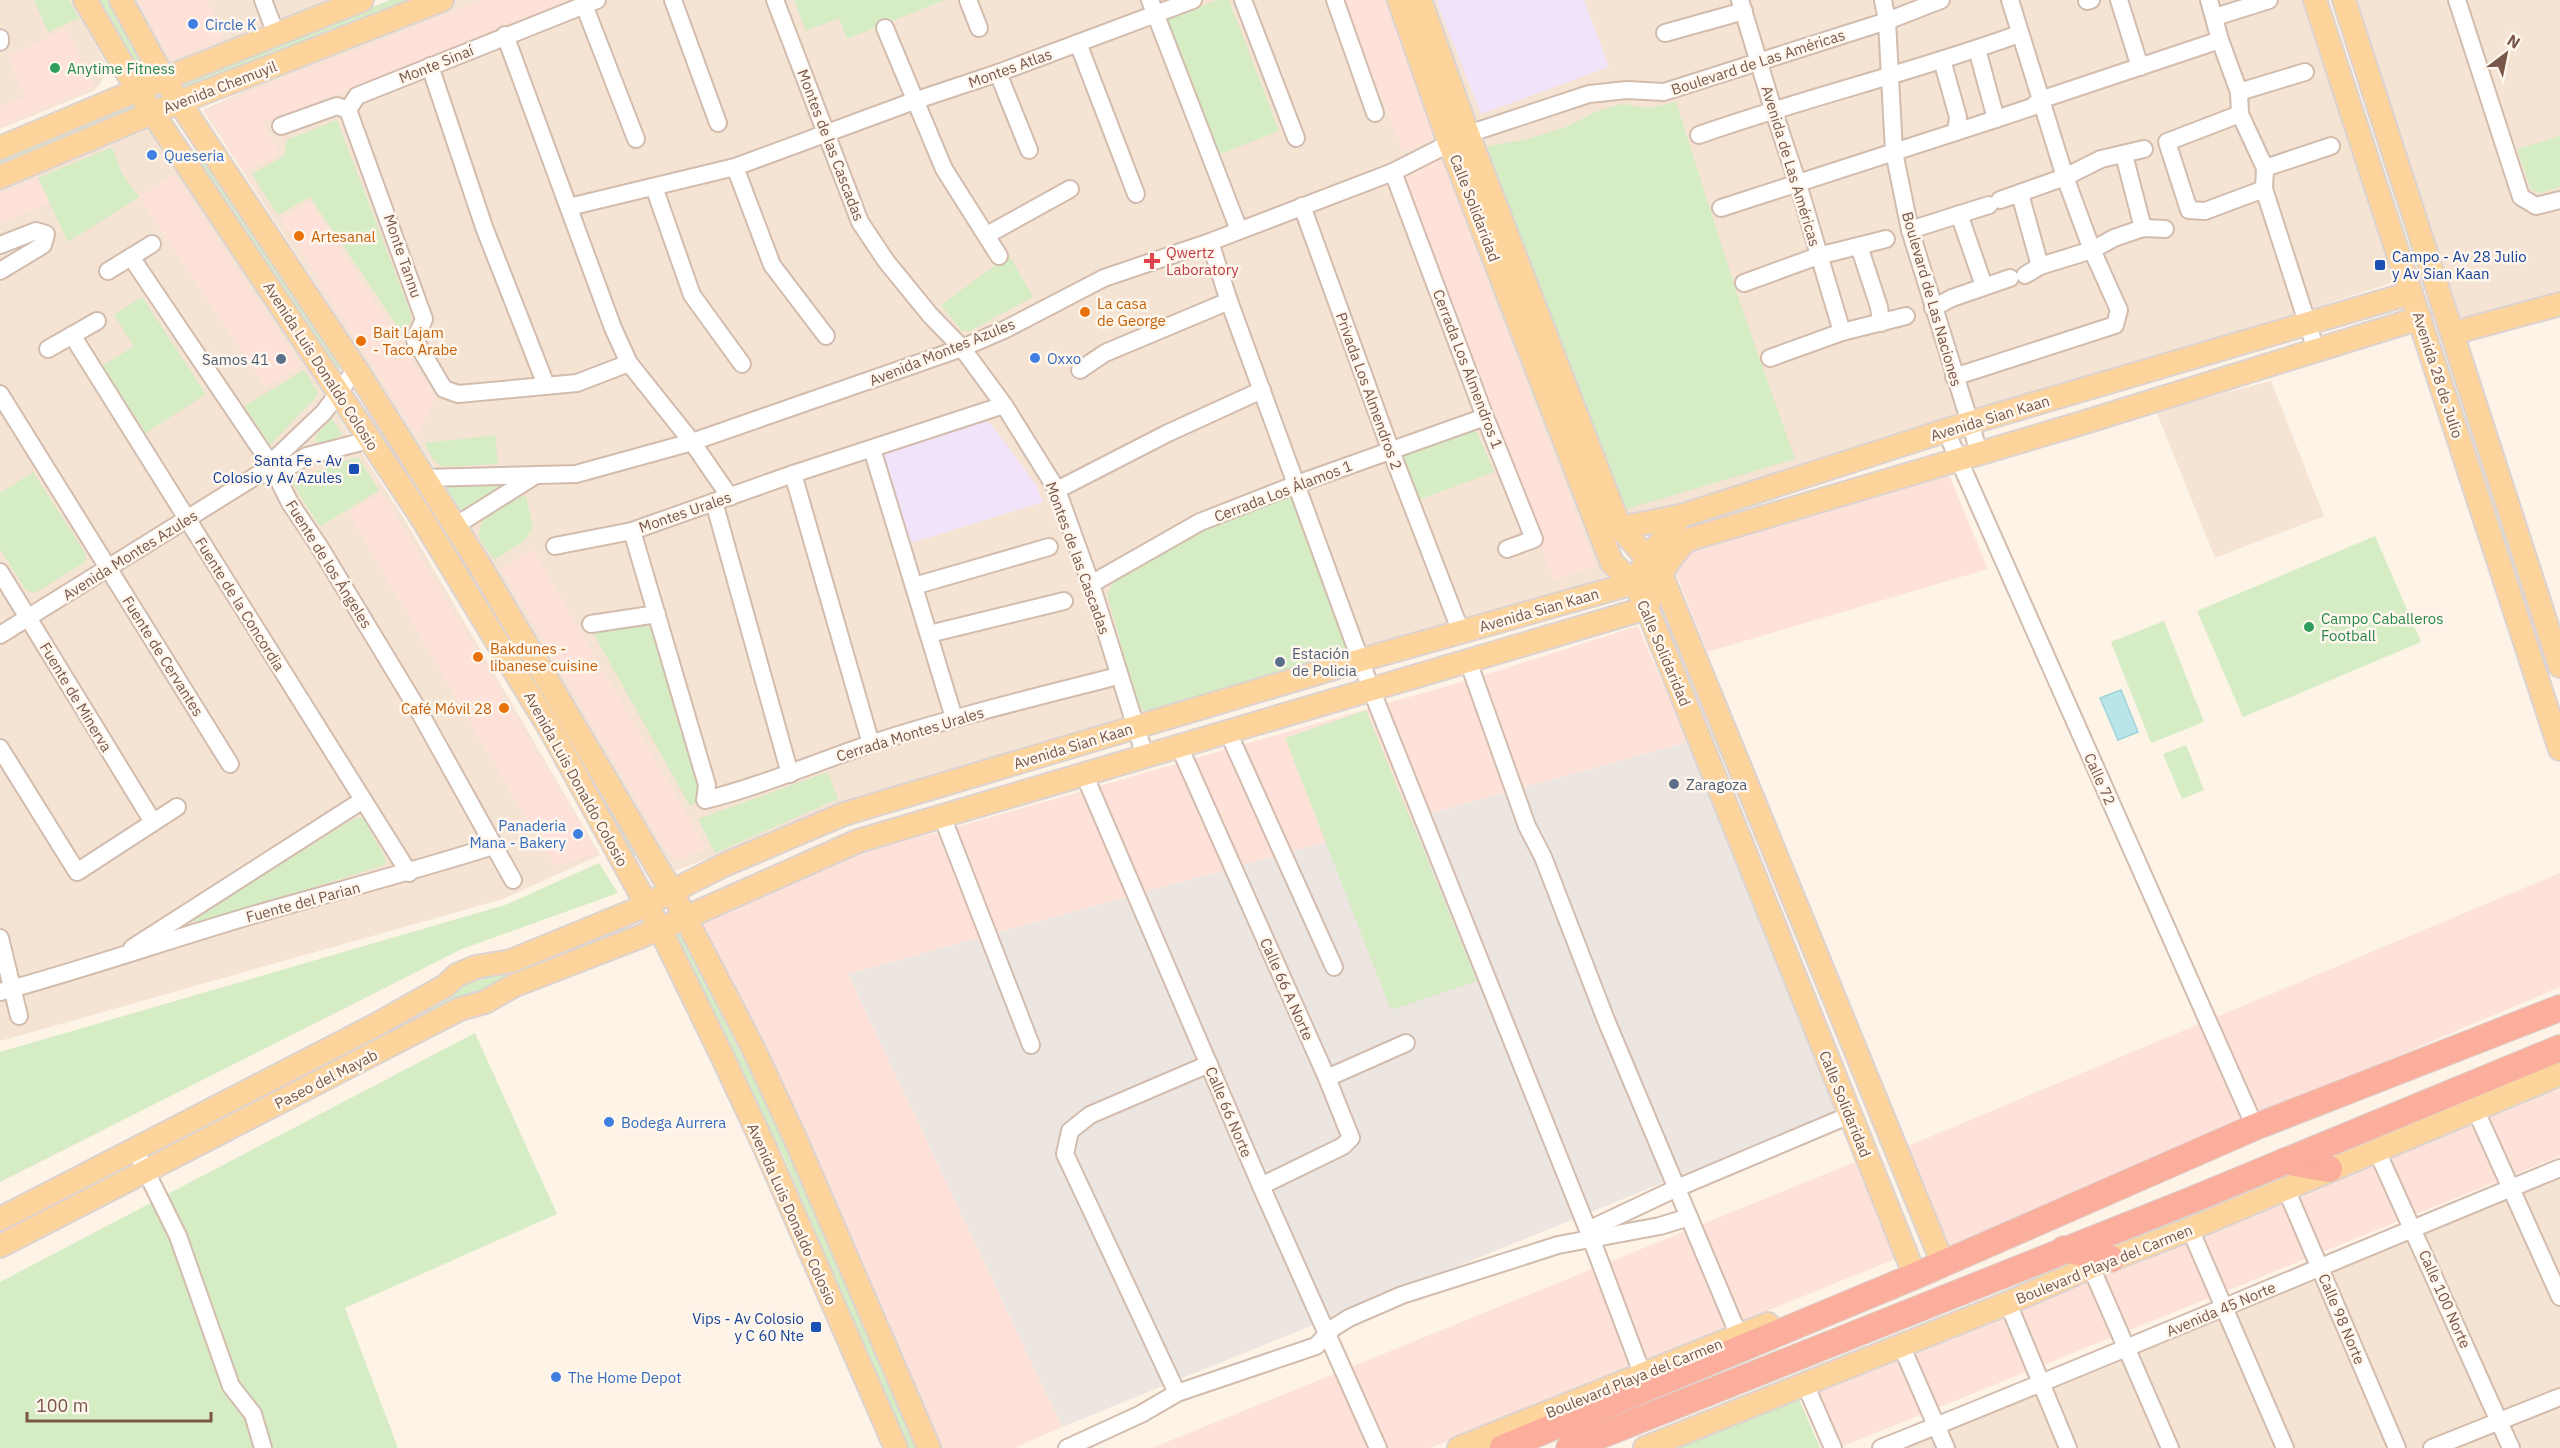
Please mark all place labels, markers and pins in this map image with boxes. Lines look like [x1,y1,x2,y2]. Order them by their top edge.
place label: Circle K [205,15,257,34]
marker: Circle K [186,17,200,31]
place label: Anytime Fitness [67,59,175,78]
marker: Anytime Fitness [48,61,62,75]
place label: Queseria [164,146,224,165]
marker: Queseria [145,148,159,162]
place label: Artesanal [311,227,376,246]
marker: Artesanal [292,229,306,243]
place label: Qwertz Laboratory [1166,243,1239,279]
place label: Campo - Av 28 Julio y Av Sian Kaan [2392,247,2527,283]
marker: Qwertz Laboratory [1143,252,1161,270]
marker: Campo - Av 28 Julio y Av Sian Kaan [2373,258,2387,272]
place label: La casa de George [1097,294,1166,330]
marker: La casa de George [1078,305,1092,319]
place label: Bait Lajam - Taco Arabe [373,323,457,359]
marker: Bait Lajam - Taco Arabe [354,334,368,348]
place label: Oxxo [1047,349,1081,368]
place label: Samos 41 [202,350,269,369]
marker: Oxxo [1028,351,1042,365]
marker: Samos 41 [274,352,288,366]
place label: Santa Fe - Av Colosio y Av Azules [213,451,343,487]
marker: Santa Fe - Av Colosio y Av Azules [347,462,361,476]
place label: Campo Caballeros Football [2321,609,2444,645]
marker: Campo Caballeros Football [2302,620,2316,634]
place label: Bakdunes - libanese cuisine [490,639,598,675]
place label: Estación de Policia [1292,644,1357,680]
marker: Bakdunes - libanese cuisine [471,650,485,664]
marker: Estación de Policia [1273,655,1287,669]
place label: Café Móvil 28 [401,699,492,718]
marker: Café Móvil 28 [497,701,511,715]
place label: Zaragoza [1686,775,1747,794]
marker: Zaragoza [1667,777,1681,791]
place label: Panaderia Mana - Bakery [469,816,567,852]
marker: Panaderia Mana - Bakery [571,827,585,841]
place label: Bodega Aurrera [621,1113,726,1132]
marker: Bodega Aurrera [602,1115,616,1129]
place label: Vips - Av Colosio y C 60 Nte [692,1309,804,1345]
marker: Vips - Av Colosio y C 60 Nte [809,1320,823,1334]
place label: The Home Depot [568,1368,681,1387]
marker: The Home Depot [549,1370,563,1384]

